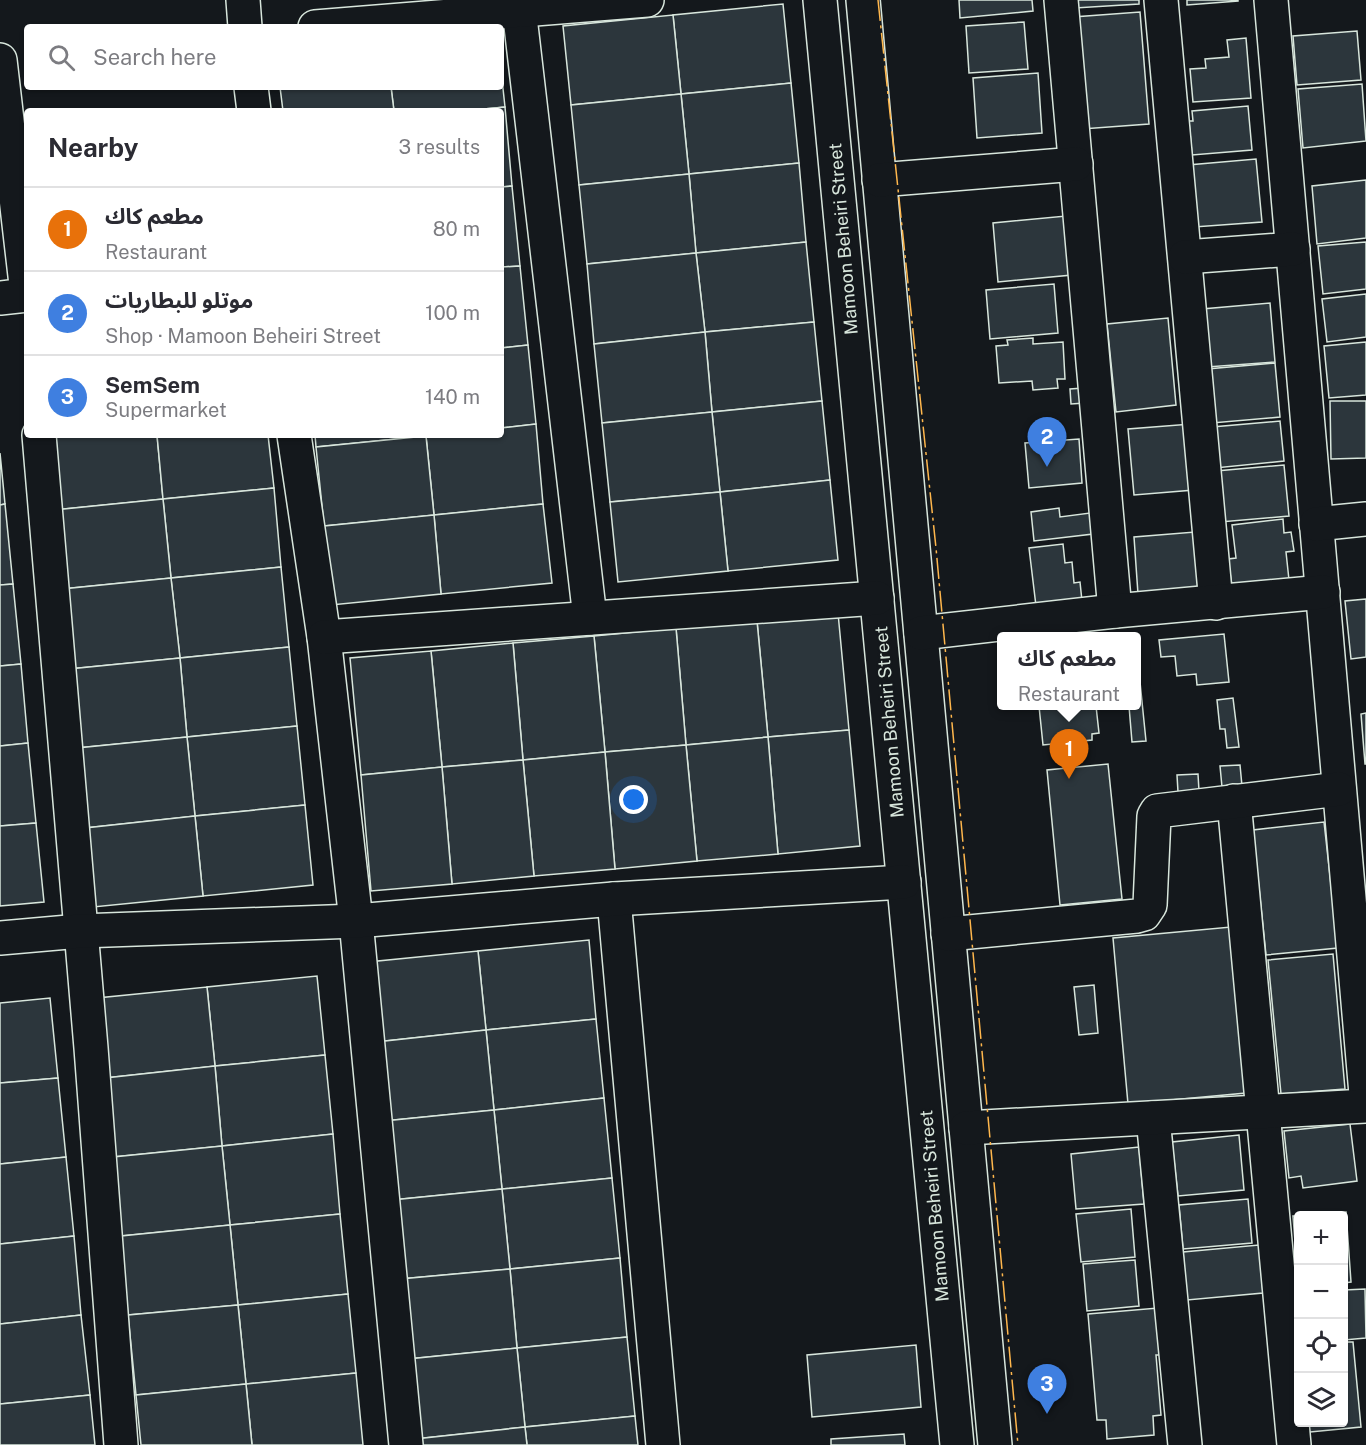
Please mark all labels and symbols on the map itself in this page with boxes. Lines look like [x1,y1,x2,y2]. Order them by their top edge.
street label: Mamoon Beheiri Street [824,142,862,336]
pin: 2 [1028,418,1066,467]
street label: Mamoon Beheiri Street [870,625,908,819]
pin: 1 [1050,730,1088,779]
your location [619,785,648,814]
street label: Mamoon Beheiri Street [915,1109,953,1303]
pin: 3 [1028,1364,1066,1414]

